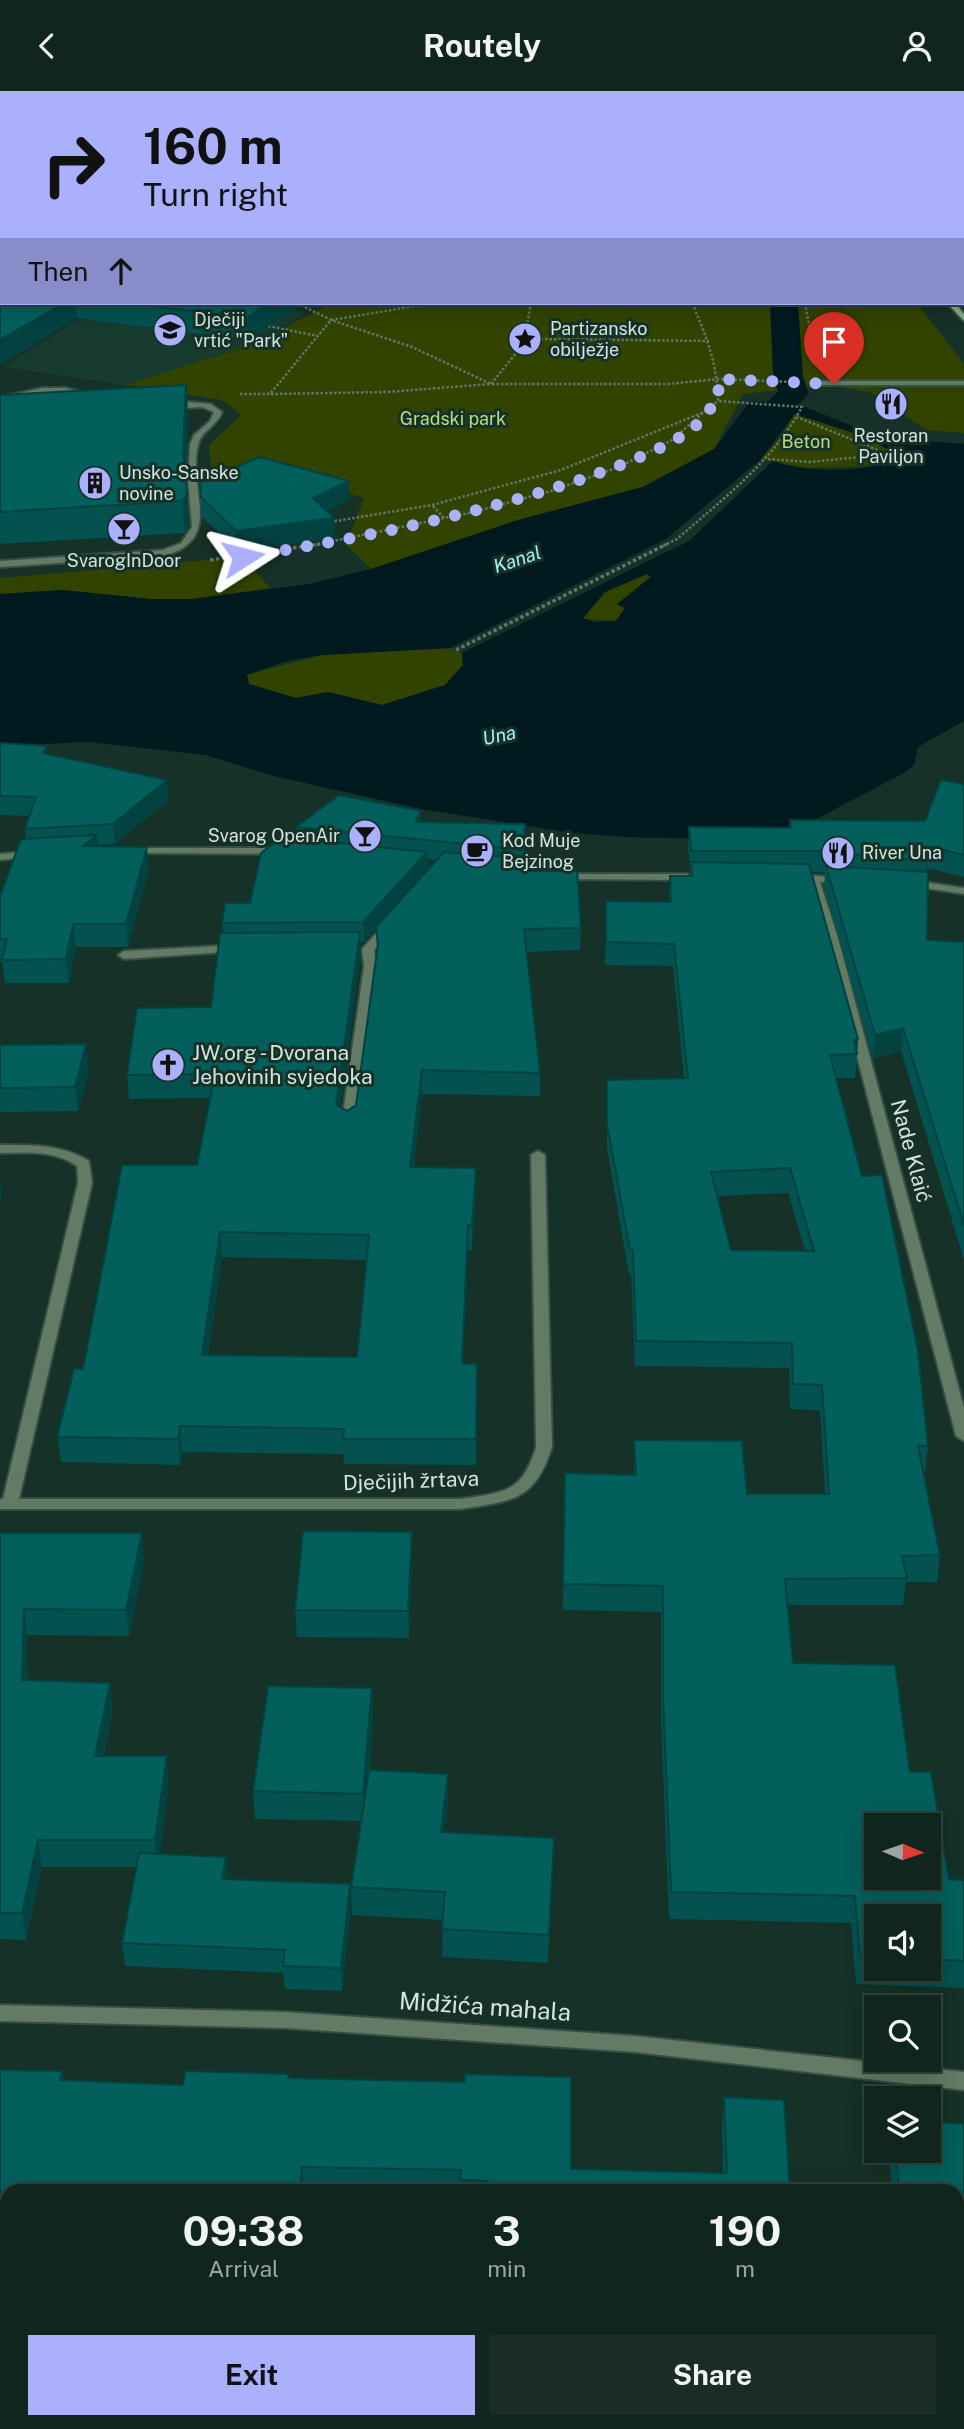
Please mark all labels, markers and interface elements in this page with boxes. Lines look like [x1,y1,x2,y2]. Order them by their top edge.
icon: back [28,27,66,65]
text: Routely [423,27,541,64]
icon: person [898,27,936,65]
text: 160 m [143,117,283,175]
icon: right [28,119,119,210]
text: Turn right [143,176,288,213]
icon: ahead [102,252,140,290]
text: Then [28,256,88,287]
place label: Dječiji vrtić "Park" [194,309,288,351]
school or university icon: Dječiji vrtić "Park" [151,311,189,349]
pin [804,312,864,384]
place label: Partizansko obilježje [550,318,647,360]
place icon: Partizansko obilježje [506,320,544,358]
icon: arrive [815,323,853,361]
restaurant icon: Restoran Paviljon [872,385,910,423]
park label: Gradski park [400,408,506,429]
place label: Restoran Paviljon [854,425,928,467]
park label: Beton [781,431,831,452]
place label: Unsko-Sanske novine [119,462,239,504]
building icon: Unsko-Sanske novine [76,464,114,502]
bar icon: SvarogInDoor [105,510,143,548]
position arrow [206,520,280,594]
water label: Kanal [490,541,544,577]
place label: SvarogInDoor [67,550,181,571]
water label: Una [480,721,518,749]
bar icon: Svarog OpenAir [346,817,384,855]
place label: Svarog OpenAir [208,825,340,846]
place label: Kod Muje Bejzinog [502,830,580,872]
cafe icon: Kod Muje Bejzinog [458,832,496,870]
restaurant icon: River Una [819,834,857,872]
place label: River Una [862,842,942,863]
place label: JW.org - Dvorana Jehovinih svjedoka [192,1040,373,1089]
church icon: JW.org - Dvorana Jehovinih svjedoka [149,1046,187,1084]
street label: Nade Klaić [886,1097,937,1205]
street label: Dječijih žrtava [343,1466,479,1495]
north arrow [864,1813,942,1890]
map controls [864,1813,941,2163]
button: sound [864,1904,941,1981]
street label: Midžića mahala [398,1986,572,2026]
button: search [864,1995,941,2072]
button: layers [864,2086,941,2163]
text: 09:38 [183,2206,305,2255]
text: 3 [493,2206,521,2255]
text: 190 [709,2206,781,2255]
text: Arrival [208,2255,279,2282]
text: min [487,2255,526,2282]
text: m [735,2255,755,2282]
button: Exit [28,2335,475,2415]
button: Share [489,2335,936,2415]

